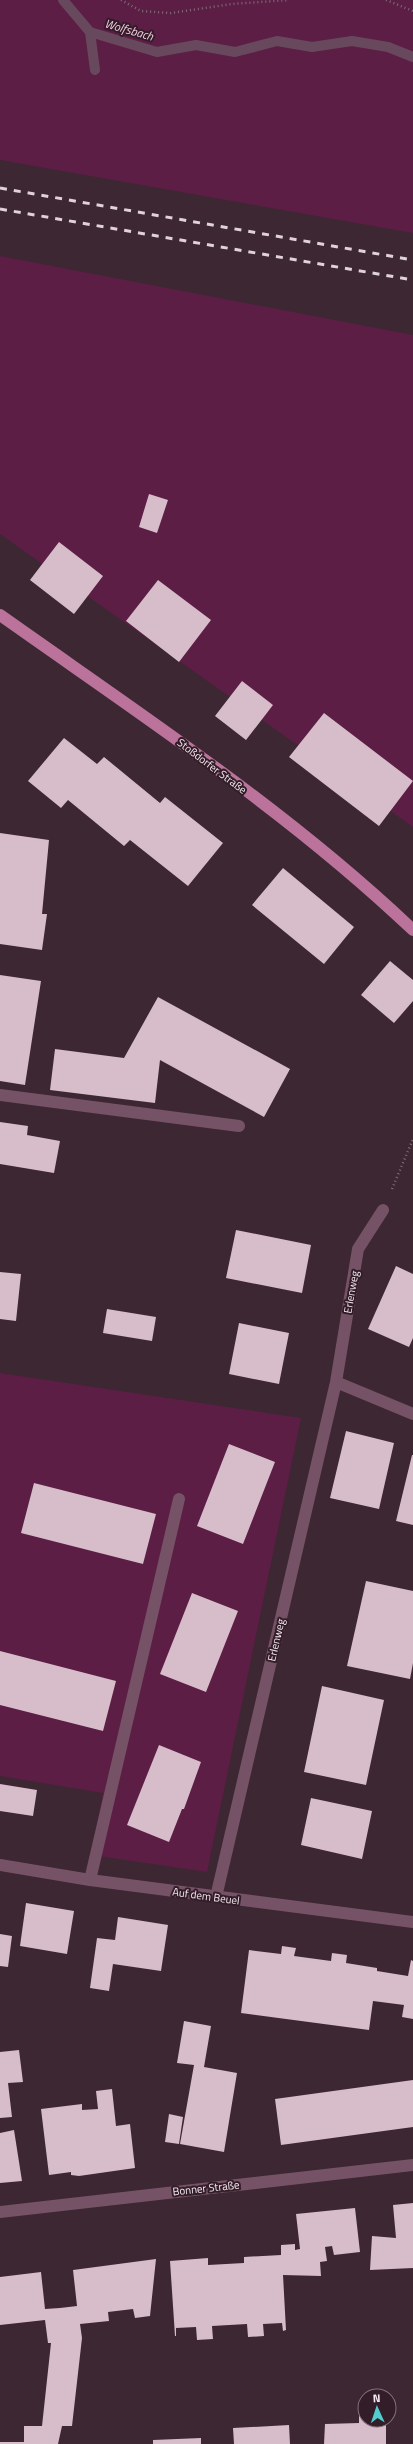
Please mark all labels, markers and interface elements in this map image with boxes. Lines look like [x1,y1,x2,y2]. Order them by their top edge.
water label: Wolfsbach [103,14,157,46]
street label: Stoßdorfer Straße [174,734,251,798]
street label: Erlenweg [339,1269,363,1315]
street label: Erlenweg [263,1617,289,1663]
street label: Auf dem Beuel [171,1883,241,1909]
street label: Bonner Straße [172,2176,241,2199]
north arrow [357,2388,397,2428]
text: N [372,2390,381,2406]

